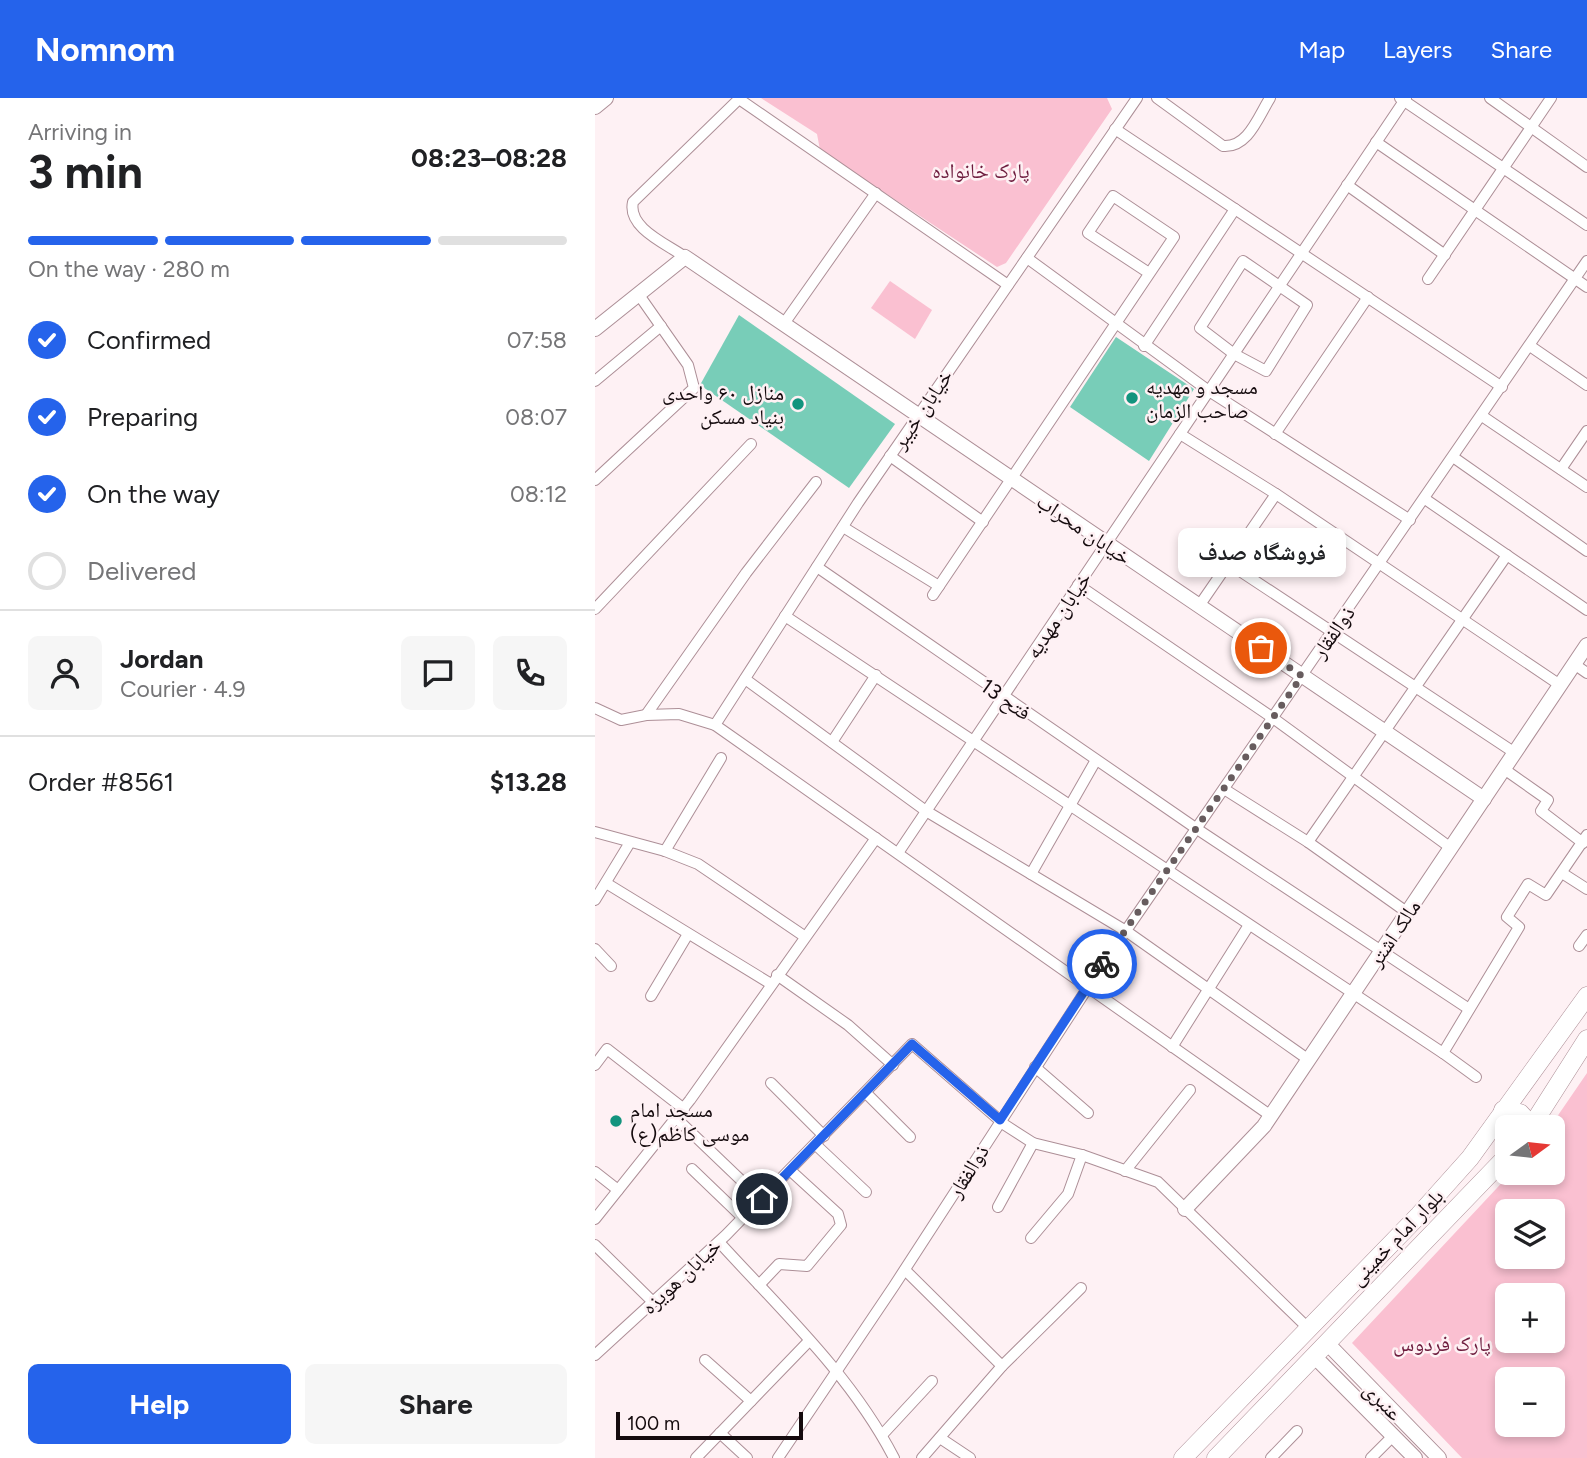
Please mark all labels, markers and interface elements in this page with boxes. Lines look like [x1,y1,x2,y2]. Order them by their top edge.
text: Nomnom [35,30,175,69]
text: Map [1298,35,1345,64]
text: Layers [1383,35,1452,64]
text: Share [1490,35,1552,64]
text: Arriving in [28,118,132,146]
text: 08:23–08:28 [411,142,567,174]
text: 3 min [28,144,143,200]
park label: پارک خانواده [932,158,1030,183]
text: On the way · 280 m [28,255,230,283]
icon: check [28,321,66,359]
text: Confirmed [87,324,211,356]
text: 07:58 [507,326,567,354]
street label: خیابان خیبر [886,365,958,454]
place label: مسجد و مهدیه صاحب الزمان [1146,374,1258,423]
place label: منازل ۶۰ واحدی بنیاد مسکن [662,380,784,430]
marker: مسجد و مهدیه صاحب الزمان [1124,390,1140,406]
marker: منازل ۶۰ واحدی بنیاد مسکن [790,396,806,412]
icon: check [28,398,66,436]
text: Preparing [87,401,198,433]
text: 08:07 [505,403,567,431]
icon: check [28,475,66,513]
text: On the way [87,478,220,510]
text: 08:12 [510,480,567,508]
street label: خیابان محراب [1032,488,1136,570]
callout: فروشگاه صدف [1177,529,1345,578]
text: فروشگاه صدف [1198,538,1326,566]
text: Delivered [87,555,196,587]
street label: خیابان مهدیه [1020,567,1096,663]
street label: ذوالفقار [1306,601,1360,664]
pin [1231,618,1291,678]
icon: bag [1242,629,1280,667]
button: person [28,636,102,710]
button: chat [401,636,475,710]
button: phone [493,636,567,710]
text: Jordan [120,643,203,675]
street label: فتح 13 [975,673,1036,726]
text: Courier · 4.9 [120,675,246,703]
text: Order #8561 [28,766,174,798]
text: $13.28 [490,766,567,798]
street label: مالک اشتر [1362,895,1426,972]
courier [1067,929,1137,999]
icon: bike [1083,945,1121,983]
place label: مسجد امام موسی کاظم(ع) [630,1097,749,1148]
marker: مسجد امام موسی کاظم(ع) [608,1113,624,1129]
north arrow [1495,1115,1565,1185]
map controls [1495,1115,1565,1437]
street label: ذوالفقار [942,1140,994,1203]
pin [732,1169,792,1229]
icon: home [743,1180,781,1218]
street label: بلوار امام خمینی [1344,1184,1450,1292]
button: layers [1495,1199,1565,1269]
street label: خیابان هویزه [636,1233,726,1319]
button: + [1495,1283,1565,1353]
park label: پارک فردوس [1393,1331,1491,1357]
button: Help [28,1364,291,1444]
button: Share [305,1364,567,1444]
button: − [1495,1367,1565,1437]
street label: عنبری [1358,1376,1408,1426]
scale bar [616,1409,803,1441]
text: 100 m [627,1412,680,1435]

